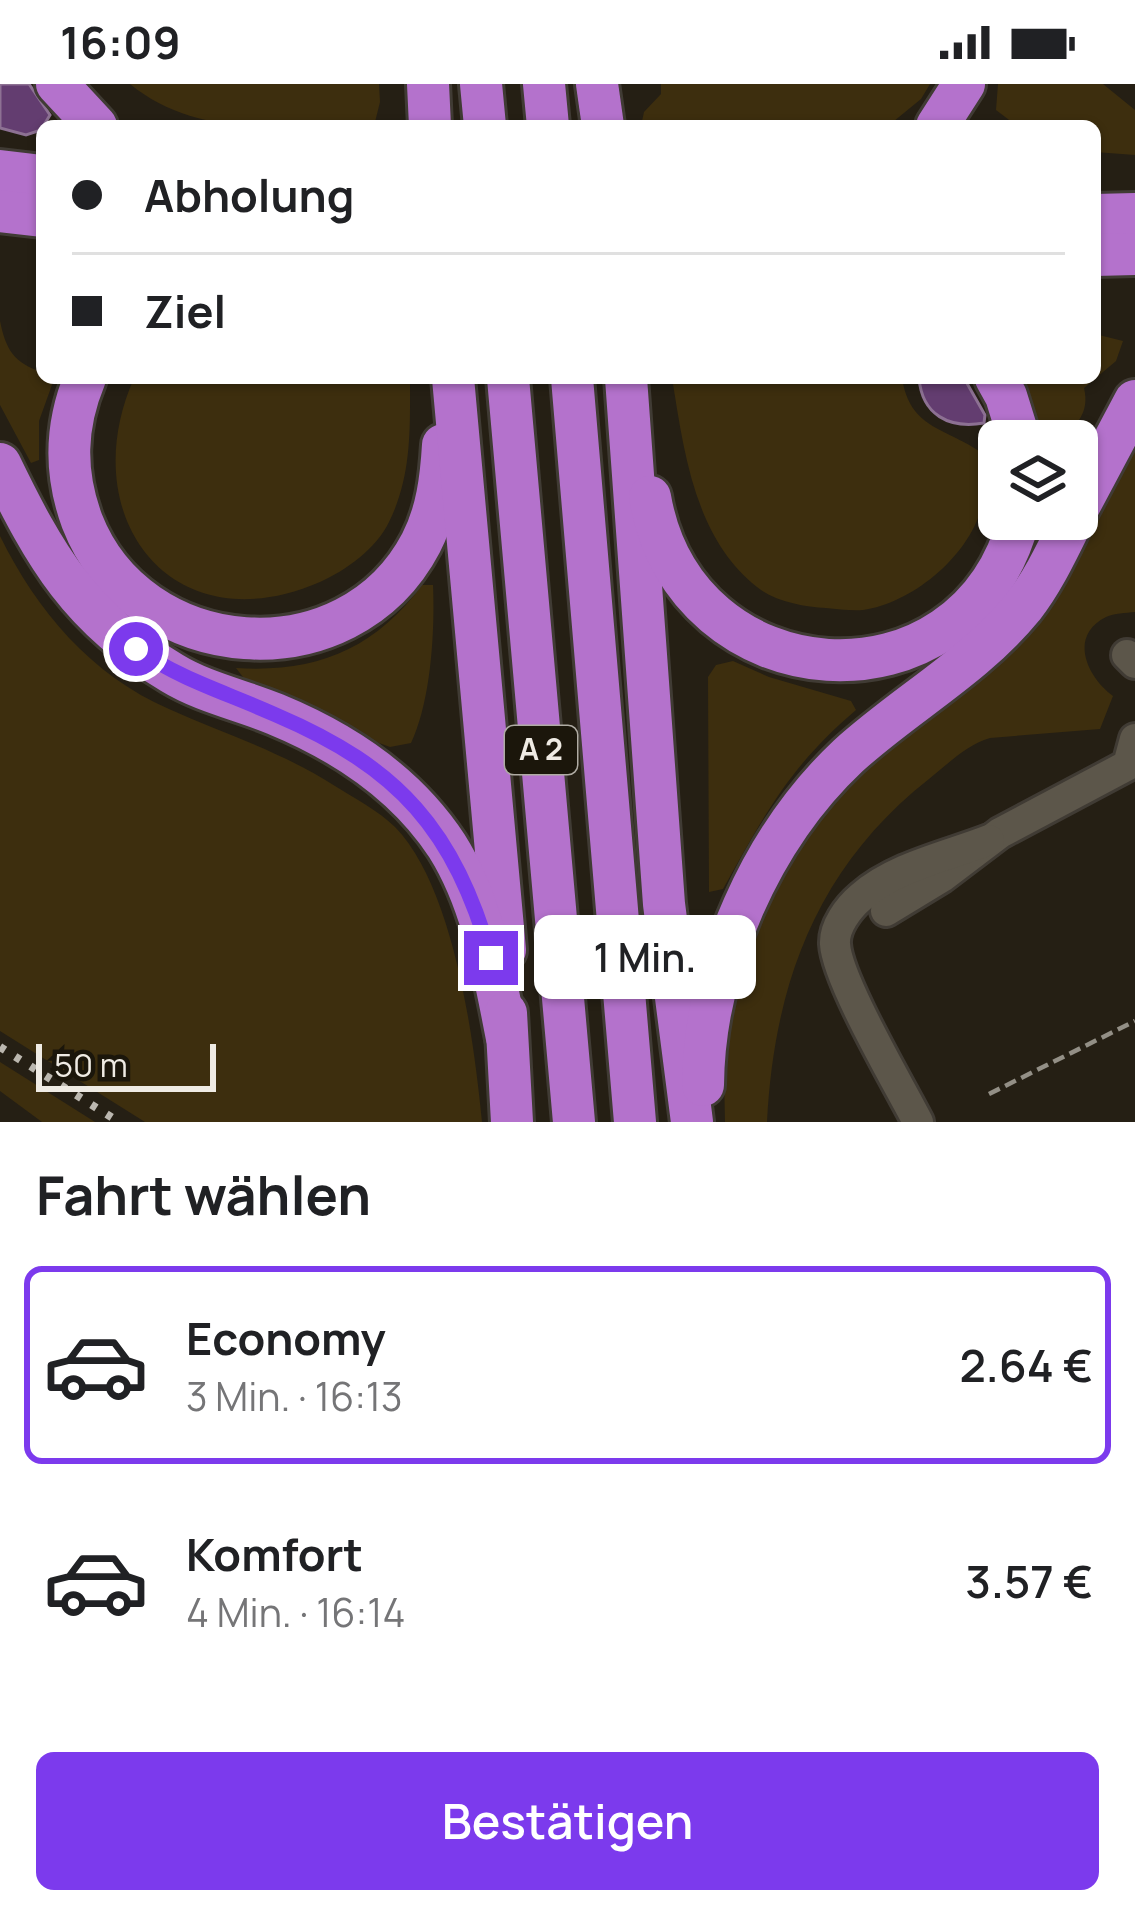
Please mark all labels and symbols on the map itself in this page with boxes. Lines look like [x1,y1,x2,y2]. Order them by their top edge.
route start [109,622,163,676]
road number: A 2 [505,726,577,774]
callout: 1 Min. [533,916,755,1000]
route end [464,931,518,985]
scale bar [36,1038,216,1091]

